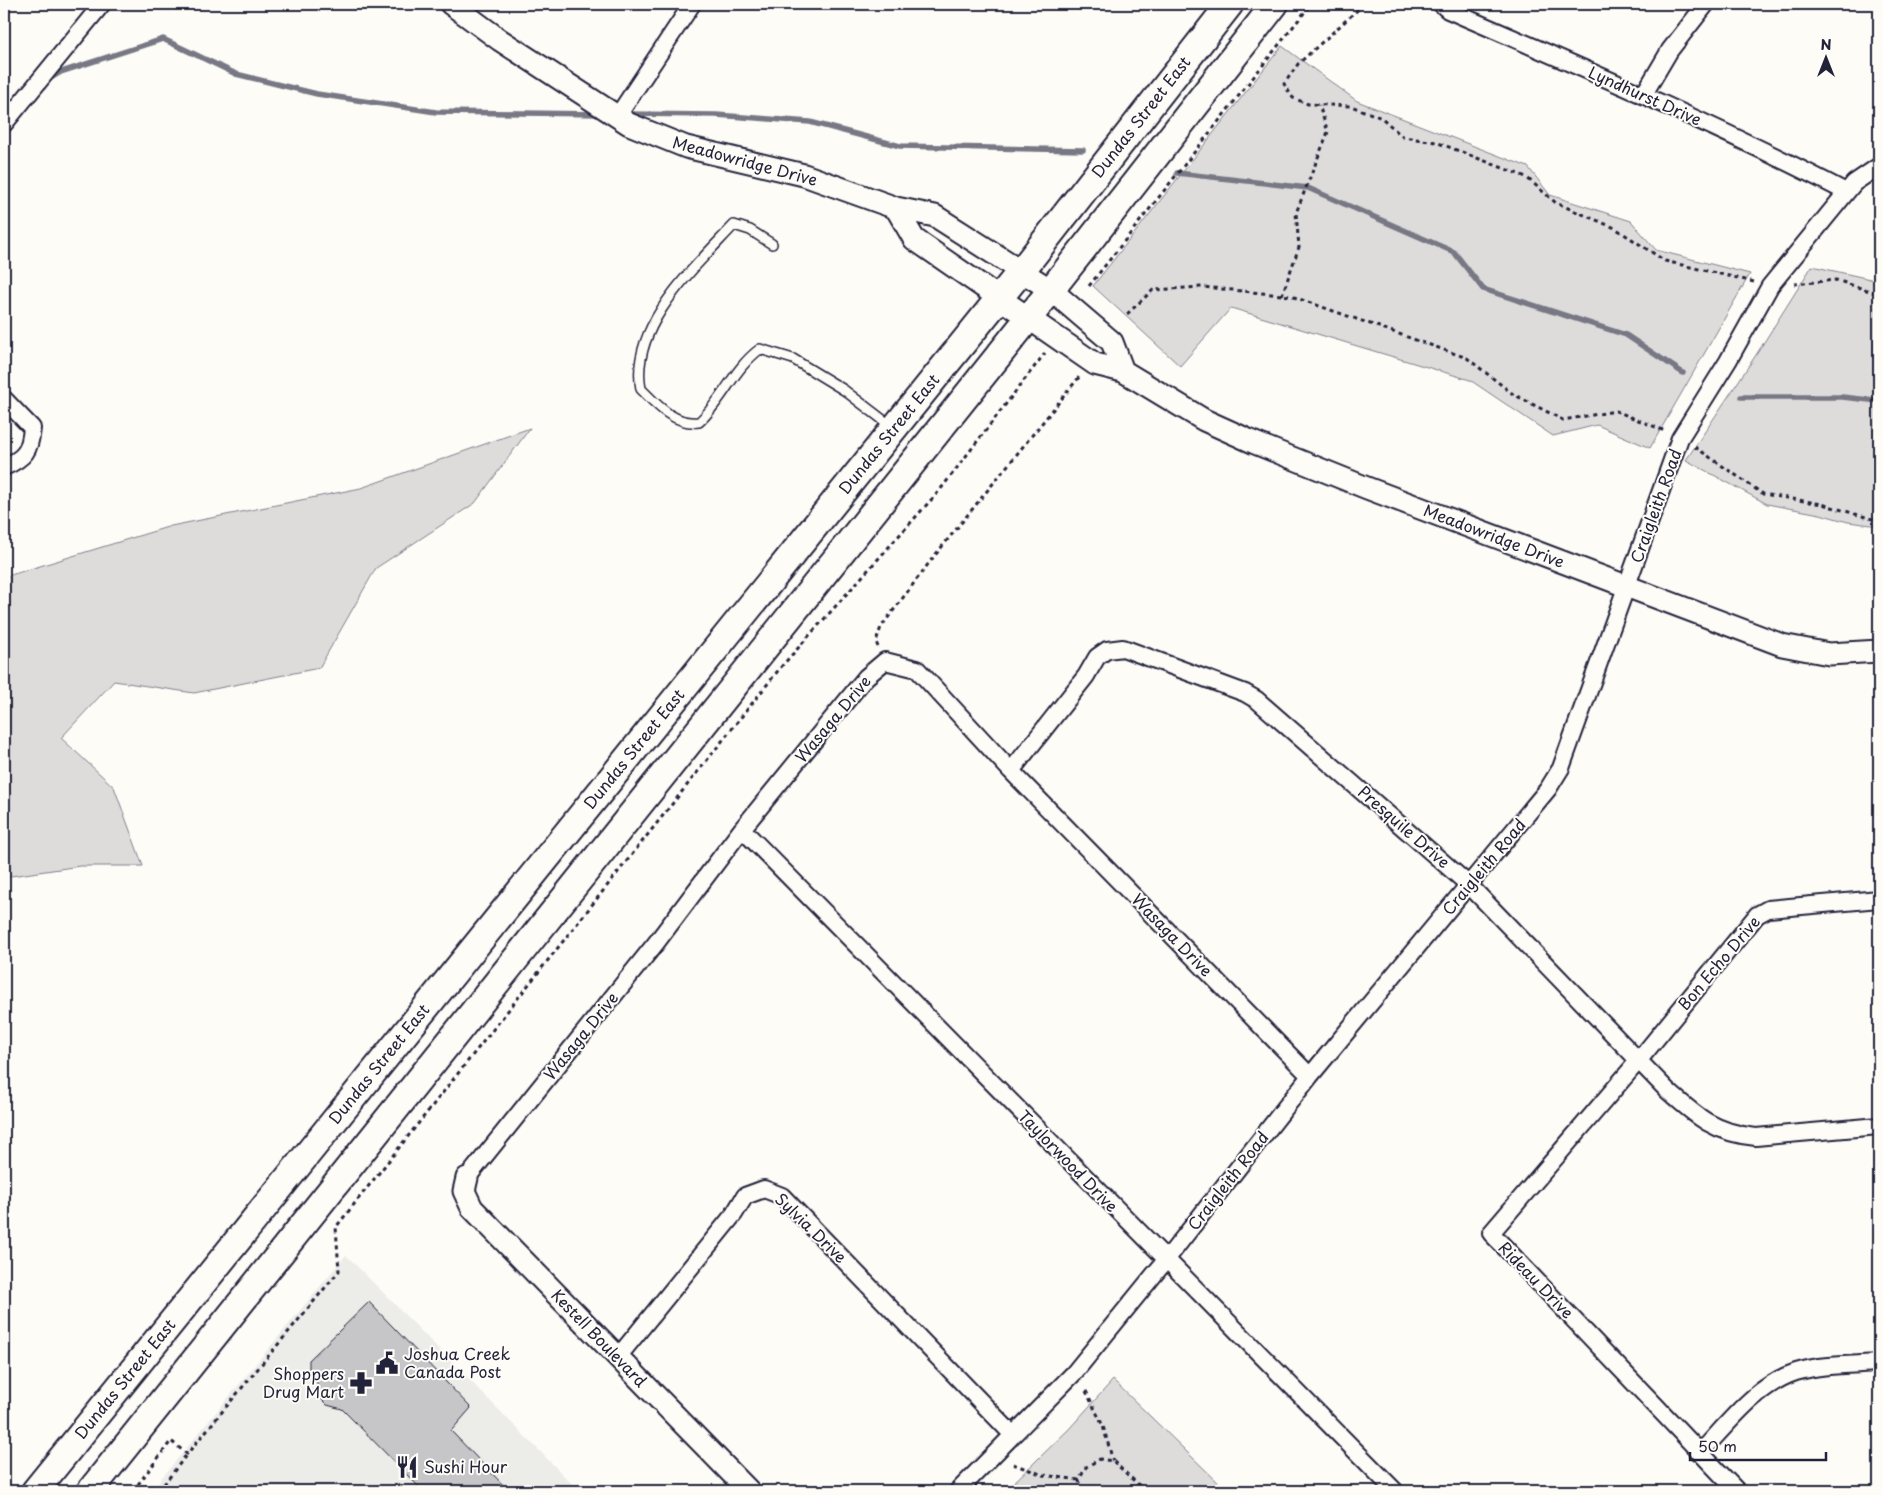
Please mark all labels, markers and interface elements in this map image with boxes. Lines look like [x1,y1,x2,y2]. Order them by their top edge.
north arrow [1800,32,1850,82]
text: N [1820,34,1832,55]
street label: Dundas Street East [1085,50,1195,182]
street label: Lyndhurst Drive [1585,59,1706,131]
street label: Meadowridge Drive [670,129,820,191]
street label: Dundas Street East [832,368,944,499]
street label: Craigleith Road [1623,445,1687,566]
street label: Meadowridge Drive [1420,497,1568,573]
street label: Wasaga Drive [789,670,876,767]
street label: Dundas Street East [577,683,689,814]
street label: Presquile Drive [1353,779,1456,873]
street label: Craigleith Road [1436,813,1531,920]
street label: Wasaga Drive [1127,887,1219,981]
street label: Bon Echo Drive [1672,910,1765,1015]
street label: Wasaga Drive [537,986,623,1085]
street label: Dundas Street East [322,998,434,1129]
street label: Taylorwood Drive [1013,1104,1124,1217]
street label: Craigleith Road [1181,1126,1273,1235]
street label: Sylvia Drive [770,1187,853,1268]
street label: Rideau Drive [1494,1235,1580,1323]
street label: Kestell Boulevard [546,1283,653,1392]
street label: Dundas Street East [68,1313,180,1444]
place label: Joshua Creek Canada Post [404,1341,510,1383]
public building icon: Joshua Creek Canada Post [374,1350,400,1376]
place label: Shoppers Drug Mart [263,1361,344,1403]
pharmacy icon: Shoppers Drug Mart [348,1370,374,1396]
scale bar [1690,1430,1827,1462]
text: 50 m [1698,1434,1737,1457]
restaurant icon: Sushi Hour [394,1454,420,1480]
place label: Sushi Hour [424,1454,508,1478]

